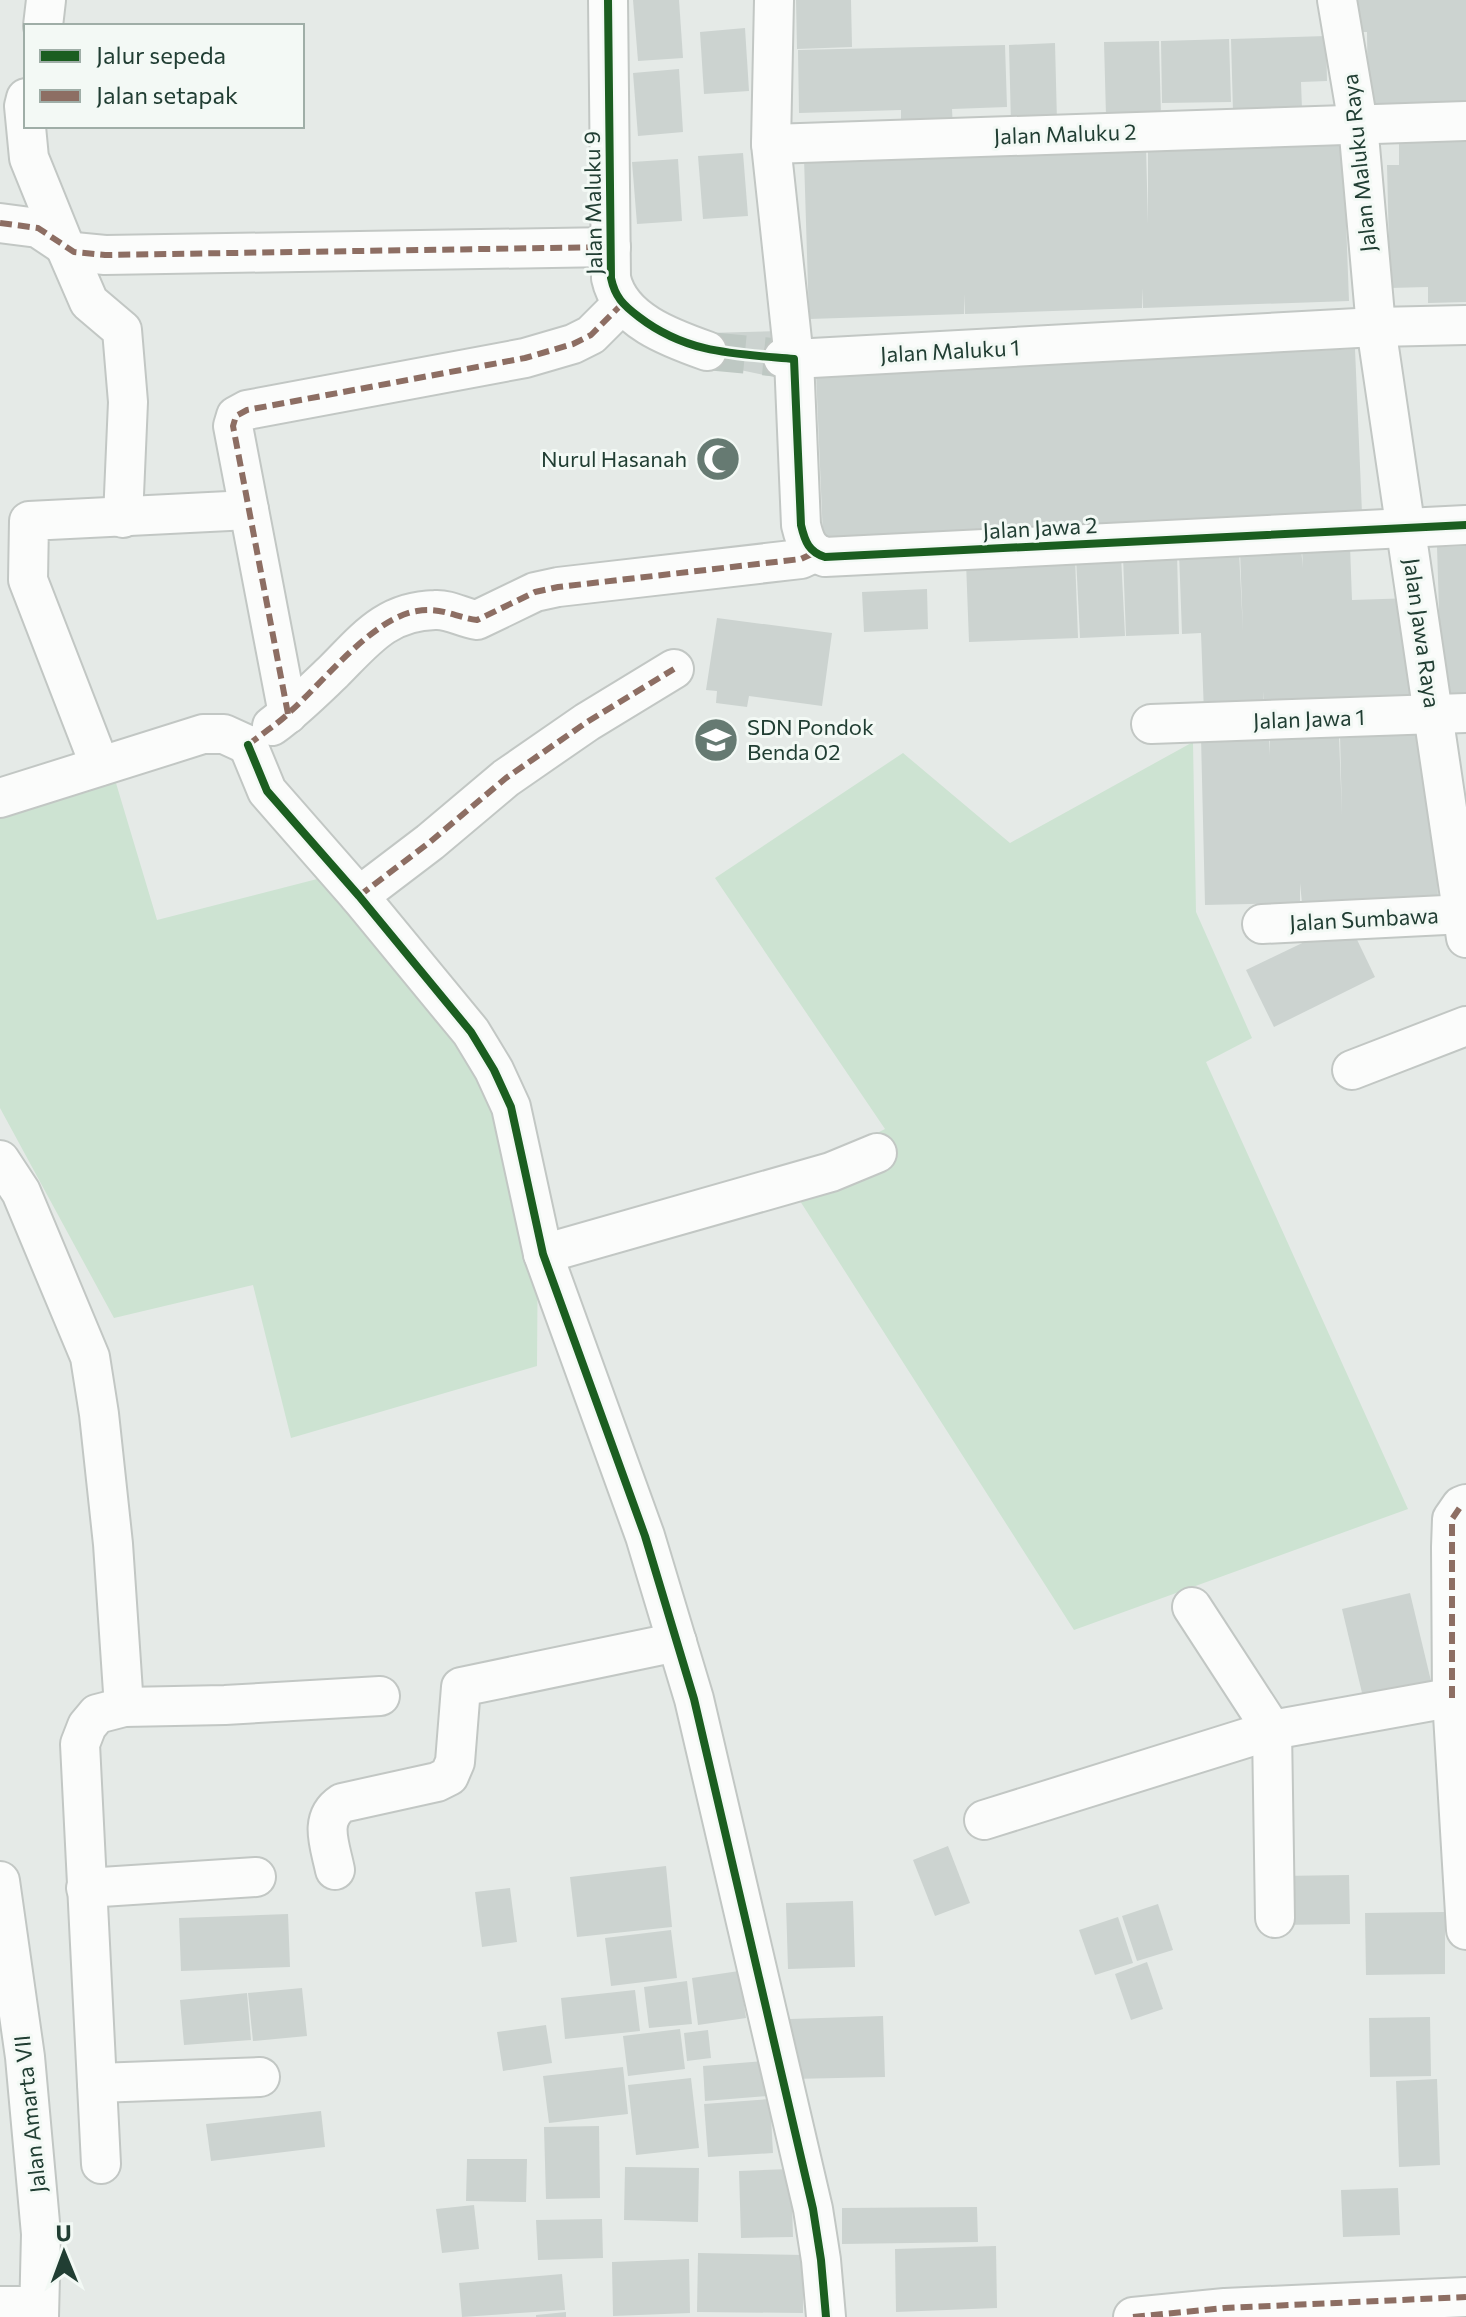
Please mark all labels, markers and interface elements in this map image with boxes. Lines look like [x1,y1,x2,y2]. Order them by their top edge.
legend [24,24,304,128]
text: Jalur sepeda [96,40,226,69]
street label: Jalan Maluku Raya [1336,73,1381,254]
text: Jalan setapak [96,80,238,109]
street label: Jalan Maluku 2 [993,118,1137,149]
street label: Jalan Maluku 9 [578,131,607,275]
street label: Jalan Maluku 1 [879,333,1021,368]
mosque icon: Nurul Hasanah [694,435,742,483]
place label: Nurul Hasanah [541,445,687,472]
street label: Jalan Jawa 2 [982,511,1098,544]
street label: Jalan Jawa Raya [1399,556,1446,710]
street label: Jalan Jawa 1 [1253,703,1365,734]
place label: SDN Pondok Benda 02 [747,713,874,765]
school or university icon: SDN Pondok Benda 02 [692,716,740,764]
street label: Jalan Sumbawa [1289,901,1439,936]
street label: Jalan Amarta VII [8,2034,51,2194]
north arrow [24,2213,104,2293]
text: U [55,2219,72,2246]

